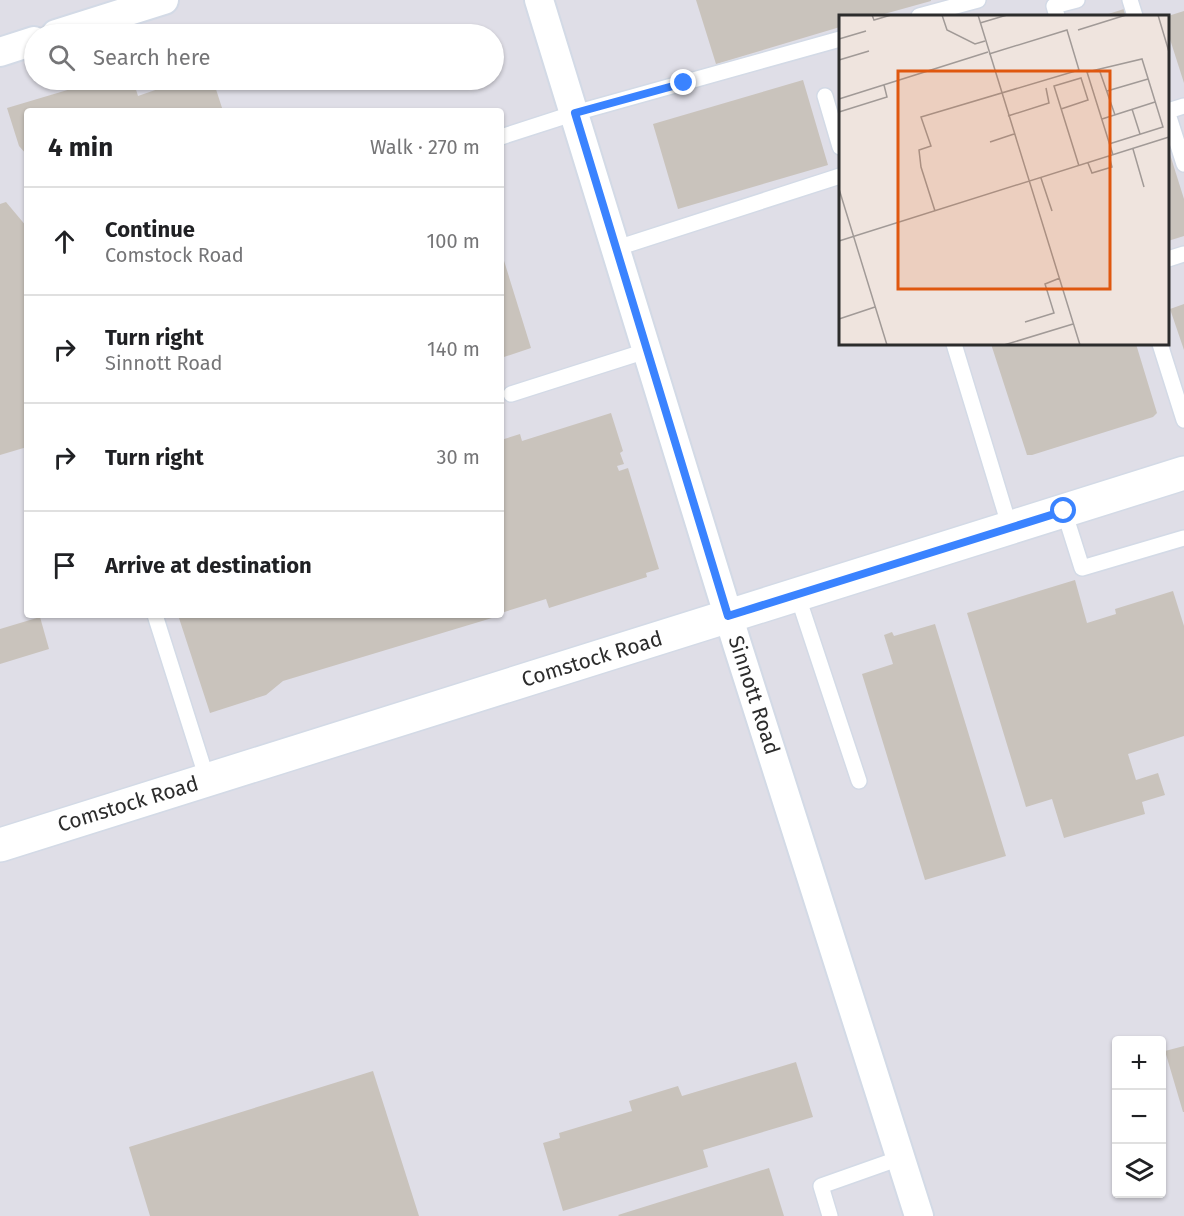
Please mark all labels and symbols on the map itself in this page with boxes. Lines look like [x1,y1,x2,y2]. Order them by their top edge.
inset map [839,15,1169,345]
route end [670,69,696,95]
route start [1050,497,1076,523]
street label: Comstock Road [519,625,665,693]
street label: Sinnott Road [723,632,785,758]
street label: Comstock Road [55,770,201,838]

